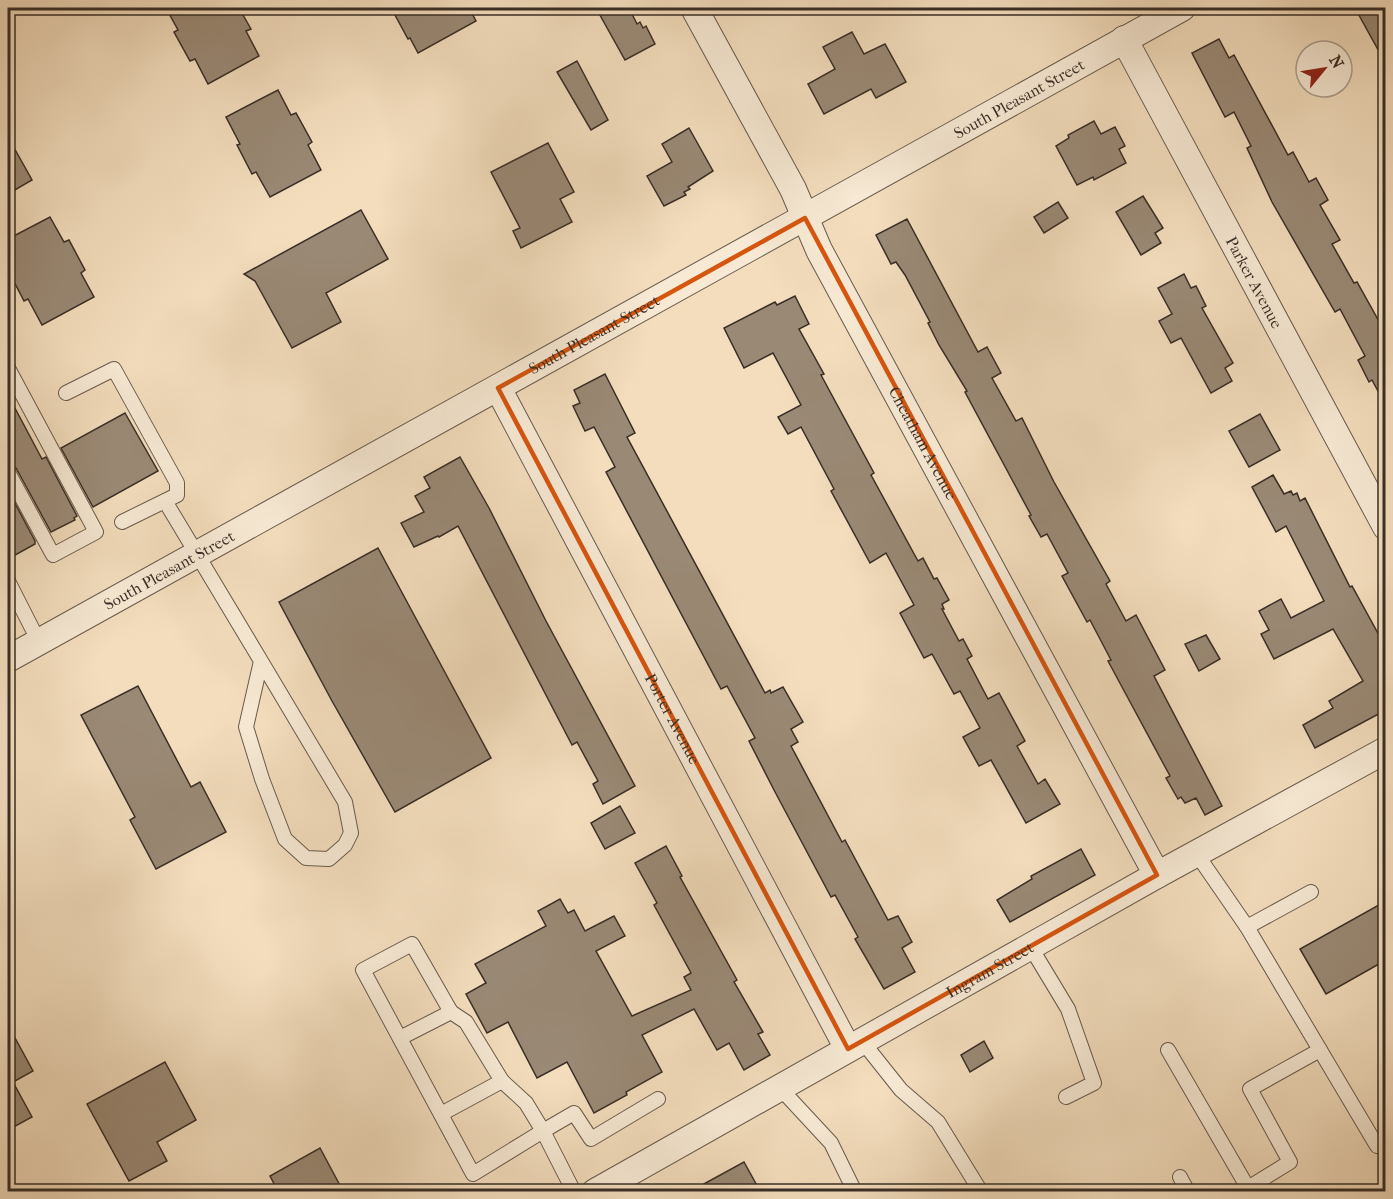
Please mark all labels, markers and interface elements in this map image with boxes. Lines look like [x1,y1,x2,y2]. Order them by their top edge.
north arrow [1294,39,1354,99]
text: N [1325,52,1348,73]
street label: South Pleasant Street [951,55,1088,143]
street label: Parker Avenue [1222,233,1287,332]
street label: South Pleasant Street [525,291,663,378]
street label: Cheatham Avenue [885,383,961,503]
street label: South Pleasant Street [100,526,238,614]
street label: Porter Avenue [641,670,704,767]
street label: Ingram Street [943,938,1037,1002]

